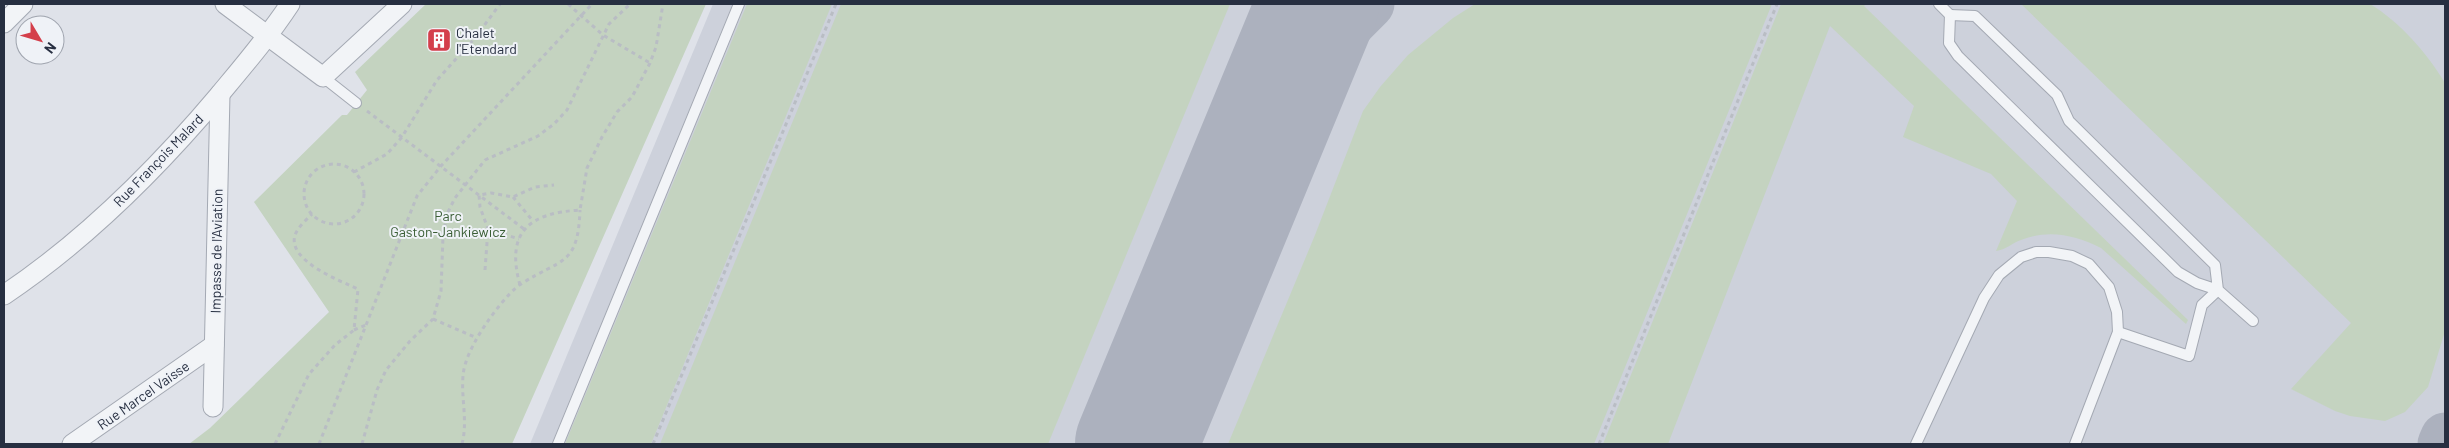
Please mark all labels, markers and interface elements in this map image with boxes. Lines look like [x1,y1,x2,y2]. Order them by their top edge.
north arrow [15,15,65,65]
place label: Chalet l'Etendard [456,24,517,57]
building icon: Chalet l'Etendard [426,27,452,53]
text: N [41,39,60,57]
street label: Rue François Malard [110,110,206,210]
street label: Impasse de l'Aviation [206,188,226,314]
park label: Parc Gaston-Jankiewicz [390,207,506,240]
street label: Rue Marcel Vaisse [94,357,192,433]

